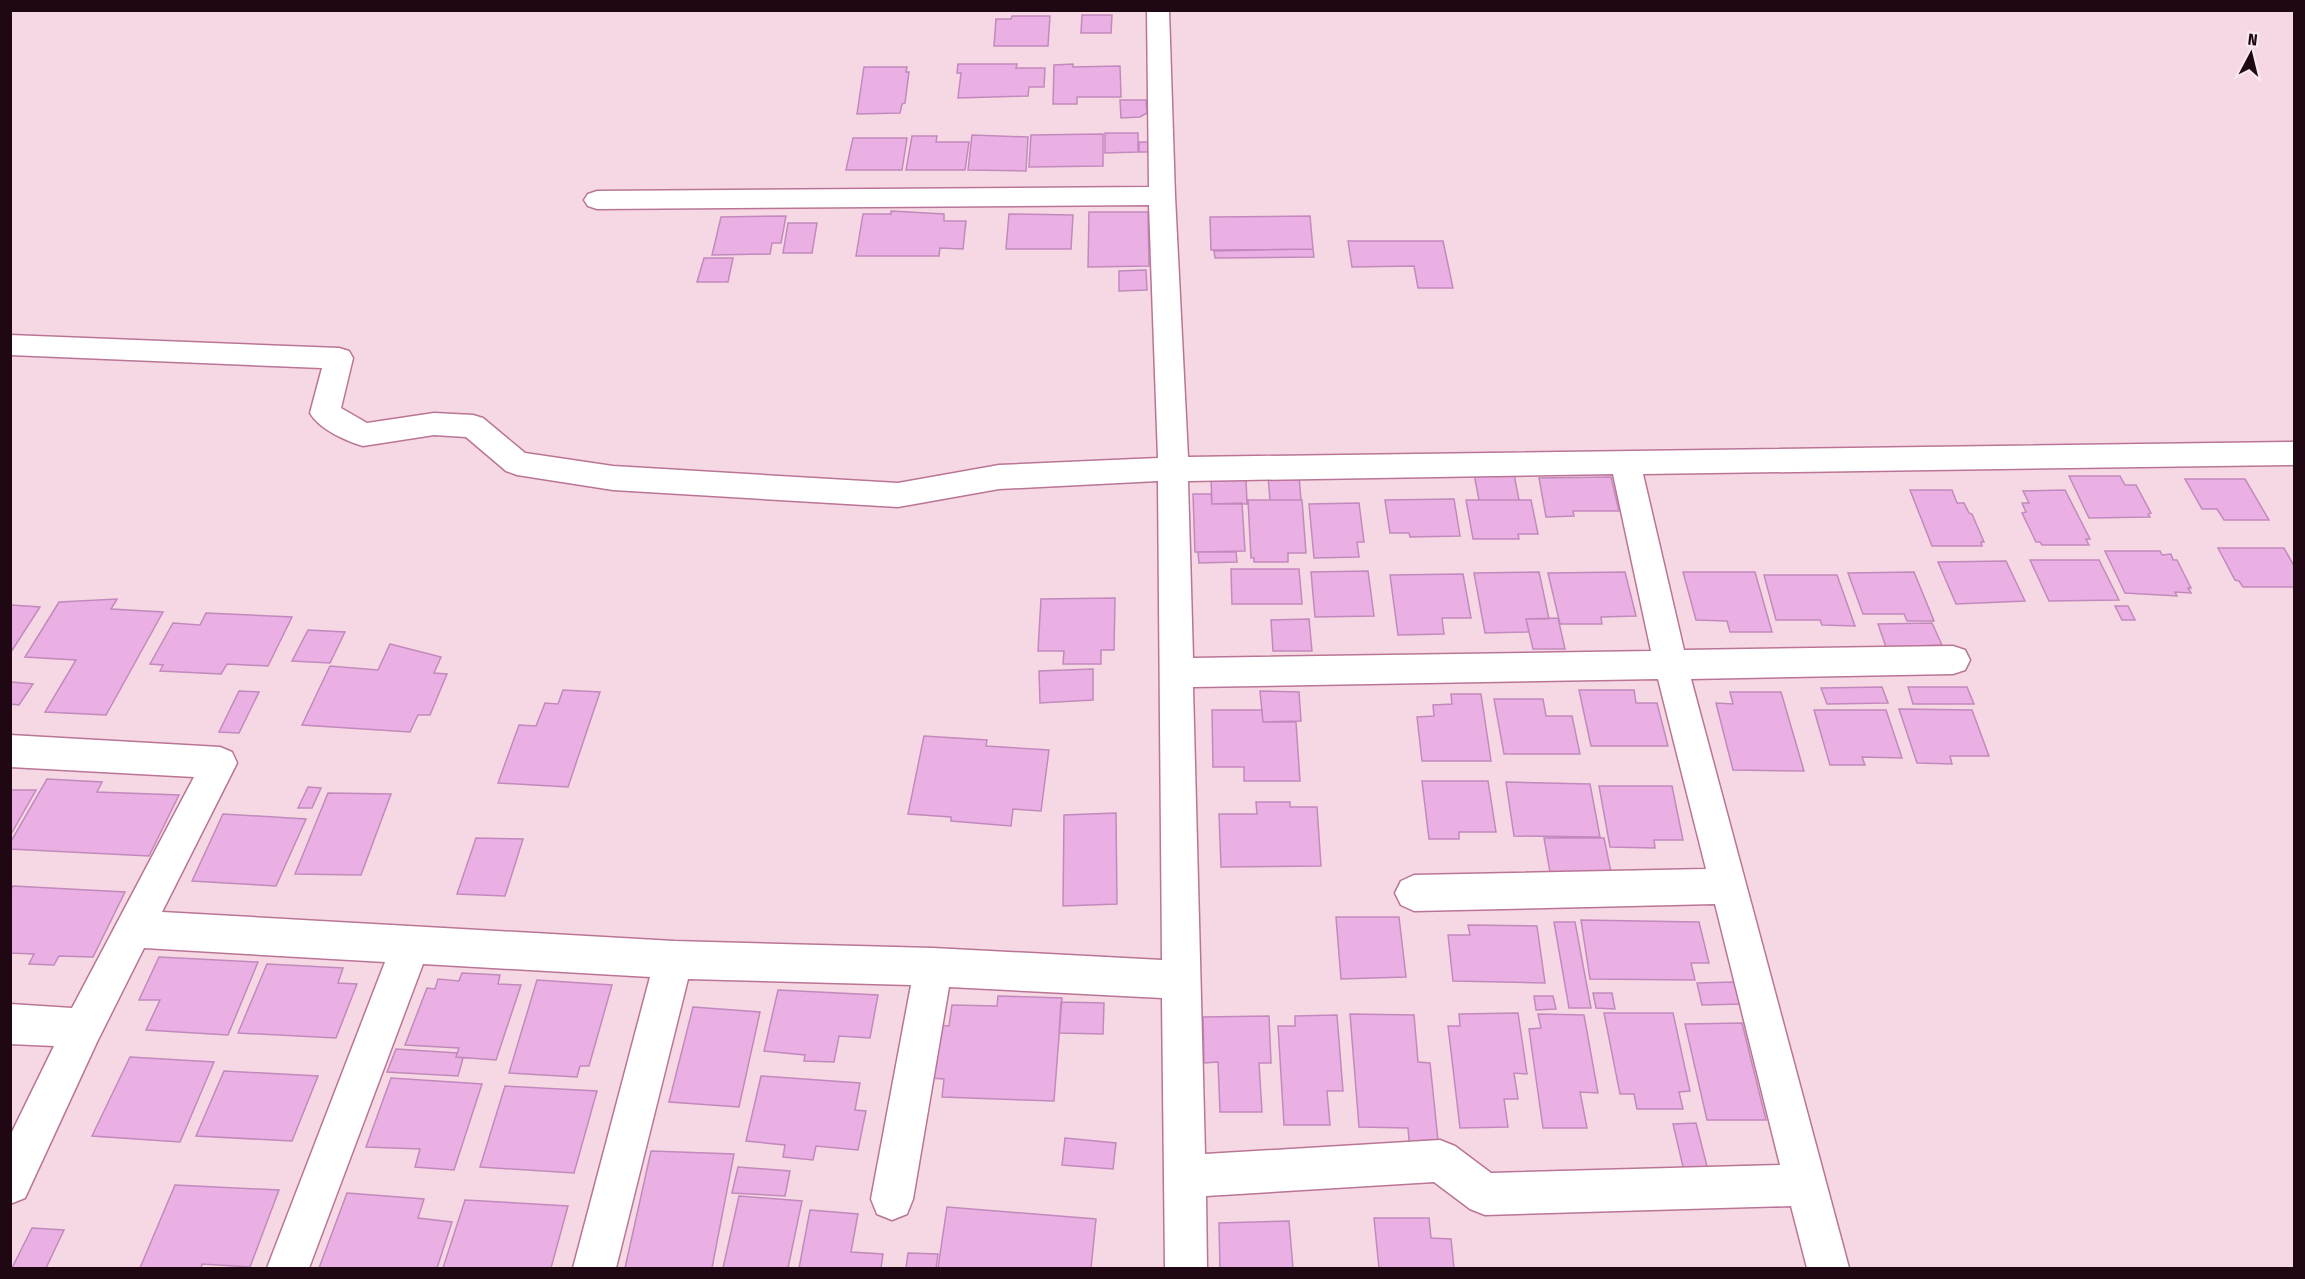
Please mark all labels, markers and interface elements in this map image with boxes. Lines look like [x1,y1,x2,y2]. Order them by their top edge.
north arrow [2221,24,2281,84]
text: N [2247,30,2259,50]

